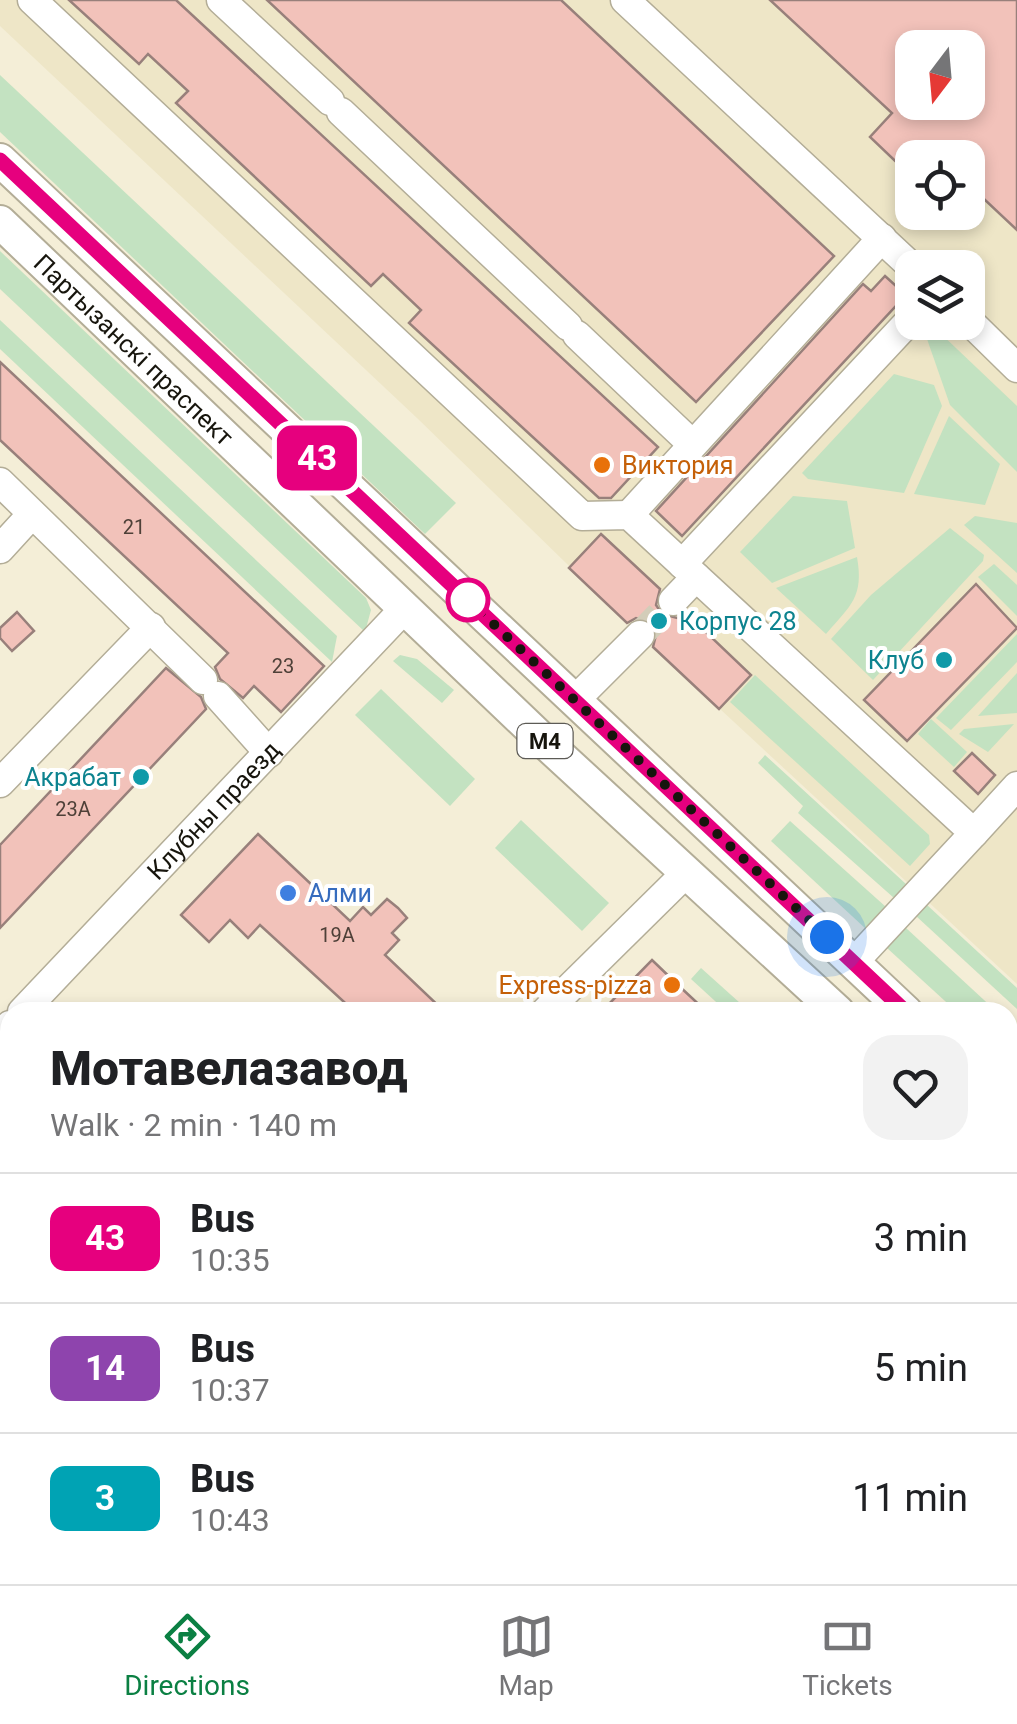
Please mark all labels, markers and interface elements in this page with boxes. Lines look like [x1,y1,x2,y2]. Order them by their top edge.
north arrow [895,30,985,120]
map controls [895,30,985,340]
button: locate [895,140,985,230]
street label: Партызанскі праспект [28,248,239,451]
button: layers [895,250,985,340]
line badge: 43 [272,426,362,490]
text: 43 [297,438,337,479]
place label: Виктория [622,451,733,480]
marker: Виктория [591,454,613,476]
house number: 21 [123,515,145,539]
unlabelled marker [447,579,489,621]
place label: Корпус 28 [679,607,797,636]
marker: Корпус 28 [648,610,670,632]
place label: Клуб [868,646,924,675]
marker: Клуб [933,649,955,671]
house number: 23 [272,654,294,678]
road number: М4 [518,724,572,758]
street label: Клубны праезд [141,735,285,885]
place label: Акрабат [24,763,121,792]
marker: Акрабат [130,766,152,788]
house number: 23А [55,797,91,821]
place label: Алми [308,879,372,908]
marker: Алми [277,882,299,904]
your location [802,912,852,962]
house number: 19А [319,923,355,947]
place label: Express-pizza [499,971,652,1000]
marker: Express-pizza [661,974,683,996]
button: heart [863,1035,968,1140]
text: Мотавелазавод [50,1040,408,1097]
text: Walk · 2 min · 140 m [50,1106,337,1144]
text: Bus [190,1197,255,1241]
text: 3 min [874,1216,968,1260]
text: 43 [85,1218,125,1259]
text: 10:35 [190,1241,270,1279]
text: Bus [190,1327,255,1371]
text: 5 min [874,1346,968,1390]
text: 14 [85,1348,125,1389]
text: 10:37 [190,1371,270,1409]
text: Bus [190,1457,255,1501]
text: 11 min [852,1476,968,1520]
text: 3 [95,1478,115,1519]
text: 10:43 [190,1501,270,1539]
tab: Directions [124,1609,250,1702]
tab: Map [498,1609,554,1702]
tab: Tickets [802,1609,893,1702]

